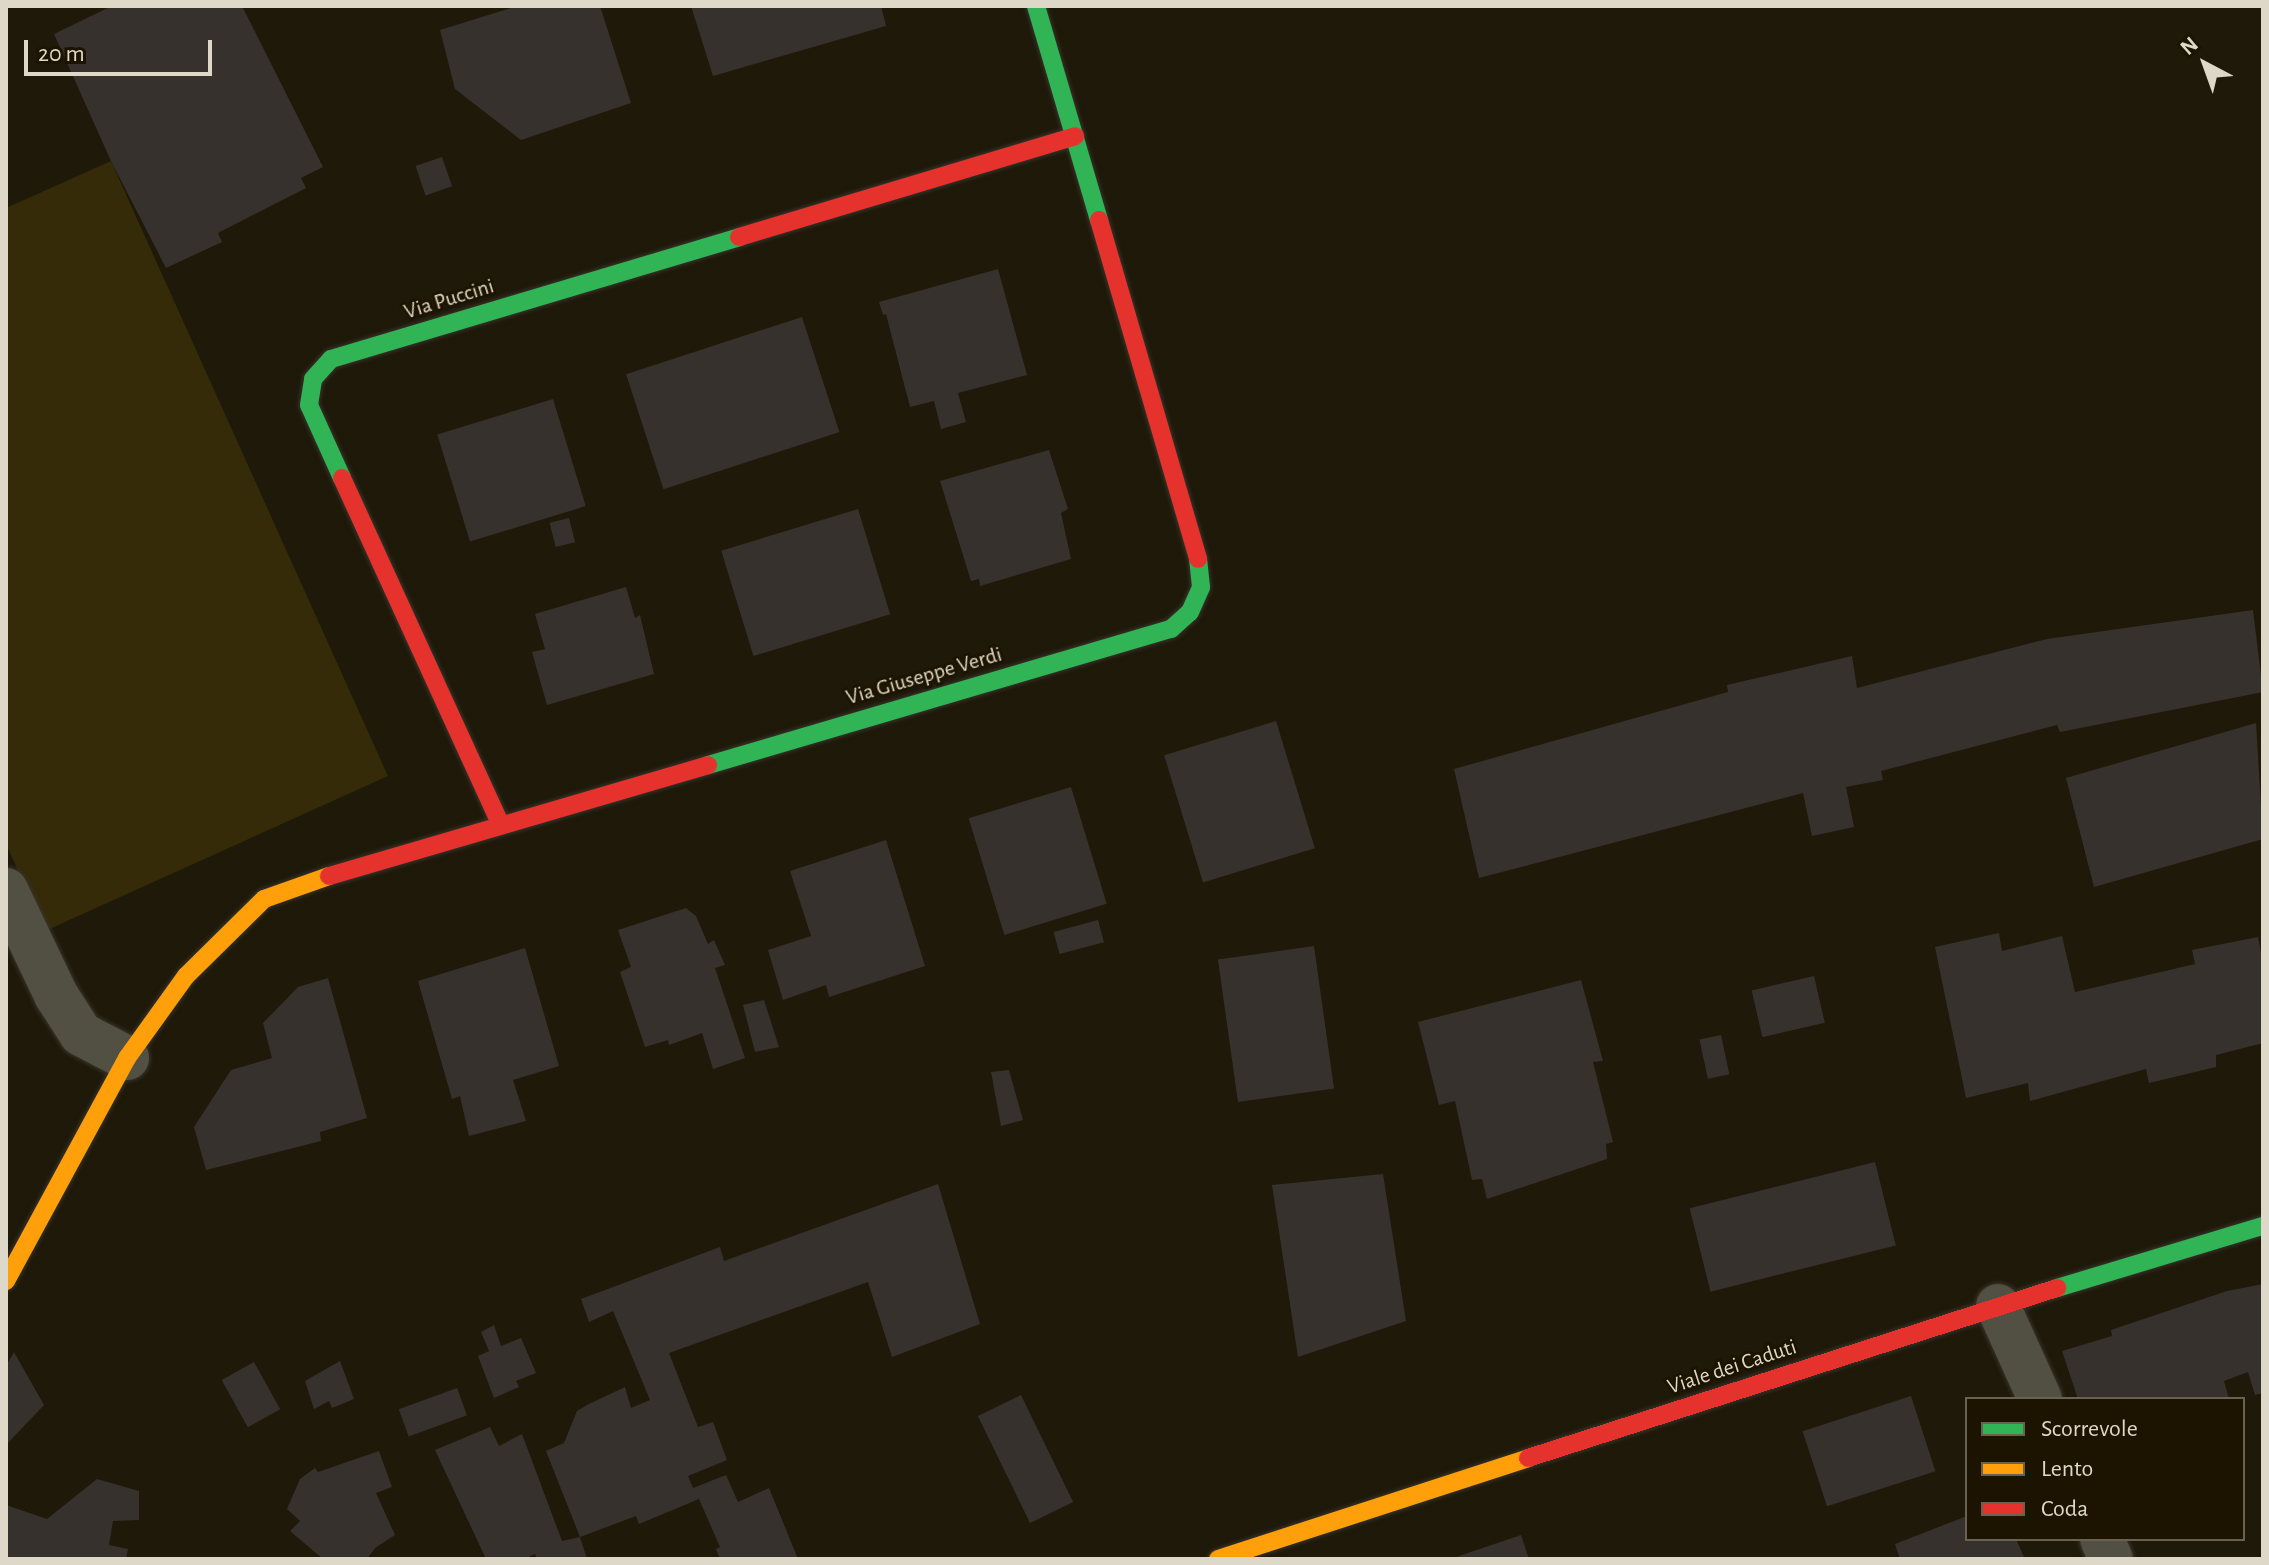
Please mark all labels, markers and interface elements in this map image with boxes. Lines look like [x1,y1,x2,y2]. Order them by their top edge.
scale bar [28,24,216,74]
north arrow [2165,24,2245,104]
text: N [2176,33,2202,59]
text: 20 m [38,42,85,66]
street label: Via Puccini [401,273,497,325]
street label: Via Giuseppe Verdi [843,641,1005,711]
street label: Viale dei Caduti [1664,1334,1800,1400]
legend [1965,1397,2245,1541]
text: Scorrevole [2041,1417,2138,1441]
text: Lento [2041,1457,2093,1481]
text: Coda [2041,1497,2088,1521]

